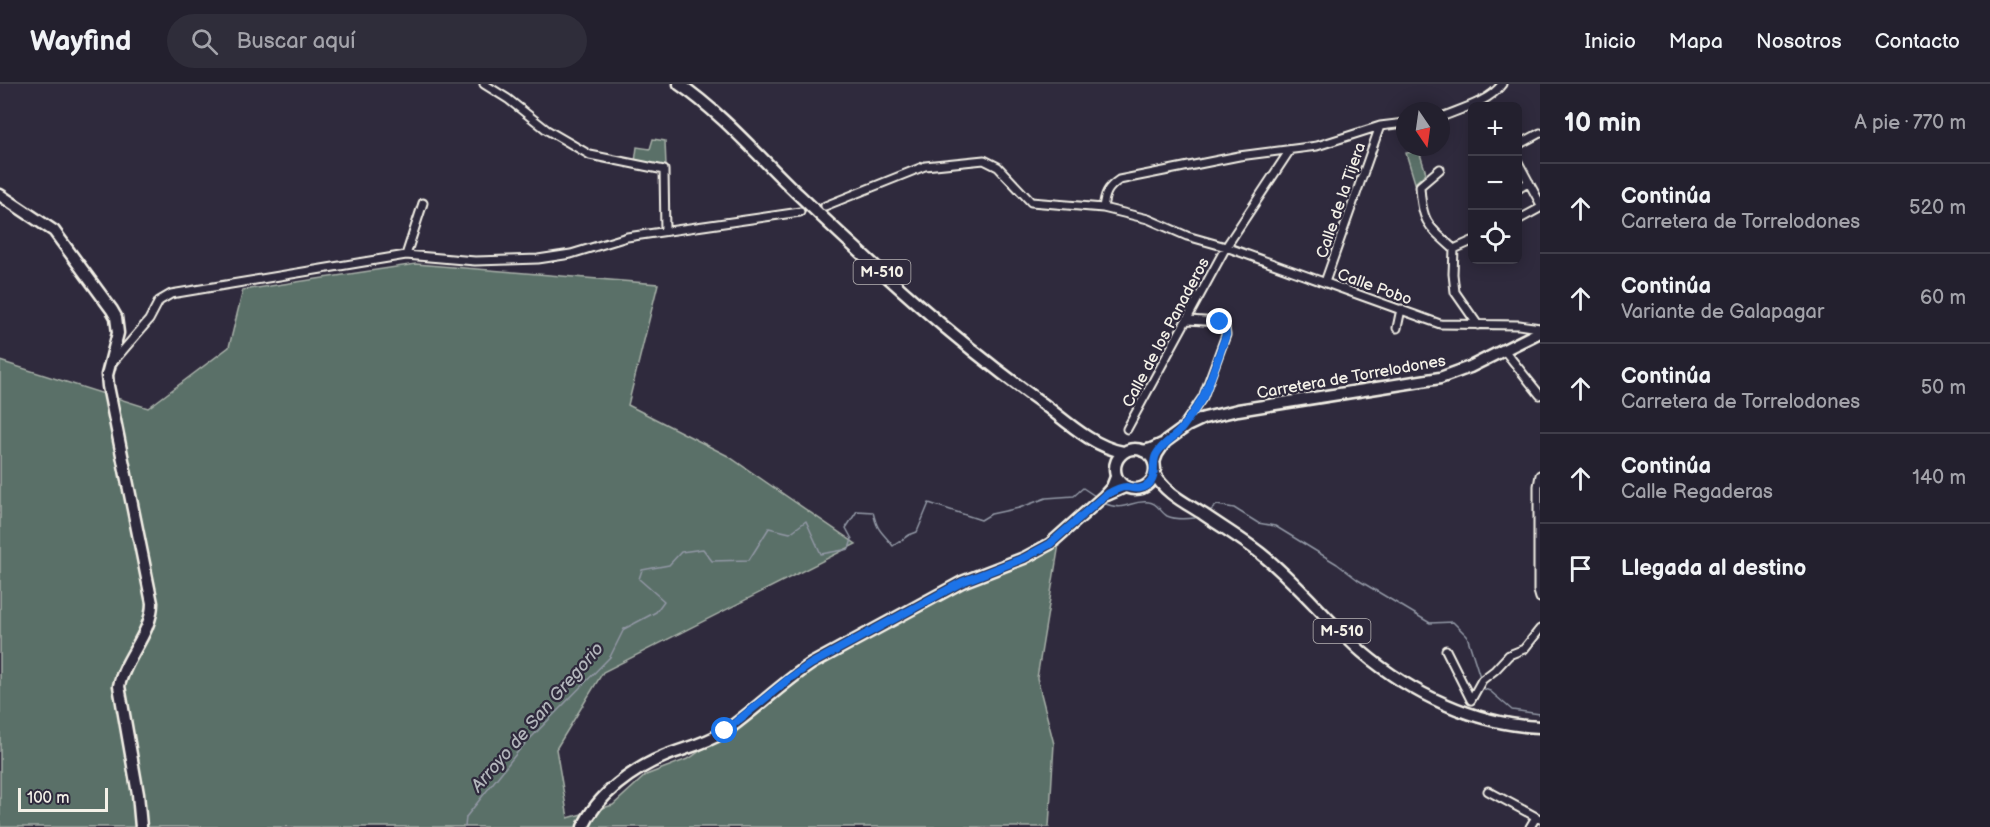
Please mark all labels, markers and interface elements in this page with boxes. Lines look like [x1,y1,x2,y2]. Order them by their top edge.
search box [167,14,587,68]
text: Wayfind [30,25,131,58]
icon: search [188,25,221,58]
text: Buscar aquí [236,28,355,55]
text: Inicio [1585,29,1636,54]
text: Mapa [1669,29,1723,54]
text: Nosotros [1756,29,1842,54]
text: Contacto [1875,29,1960,54]
north arrow [1396,102,1450,156]
map controls [1468,102,1522,264]
button: + [1468,102,1522,156]
text: 10 min [1564,108,1641,139]
text: A pie · 770 m [1854,111,1966,135]
street label: Calle de la Tijera [1313,140,1370,261]
button: − [1468,156,1522,210]
text: Continúa [1621,183,1711,210]
icon: ahead [1564,192,1597,225]
text: 520 m [1909,196,1966,220]
button: locate [1468,210,1522,264]
text: Carretera de Torrelodones [1621,210,1860,234]
street label: Calle de los Panaderos [1119,255,1214,411]
road number: M-510 [854,260,910,284]
street label: Calle Pobo [1335,265,1414,310]
text: Continúa [1621,273,1711,300]
icon: ahead [1564,282,1597,315]
text: 60 m [1920,286,1966,310]
text: Variante de Galapagar [1621,300,1824,324]
route end [1206,308,1232,334]
street label: Carretera de Torrelodones [1255,351,1447,403]
text: Continúa [1621,363,1711,390]
icon: ahead [1564,372,1597,405]
text: 50 m [1921,376,1966,400]
text: Carretera de Torrelodones [1621,390,1860,414]
text: Continúa [1621,453,1711,480]
icon: ahead [1564,462,1597,495]
text: 140 m [1912,466,1966,490]
text: Calle Regaderas [1621,480,1773,504]
icon: arrive [1564,552,1597,585]
text: Llegada al destino [1621,555,1806,582]
road number: M-510 [1314,619,1370,643]
water label: Arroyo de San Gregorio [466,638,608,797]
route start [711,717,737,743]
scale bar [18,785,108,812]
text: 100 m [27,789,70,808]

